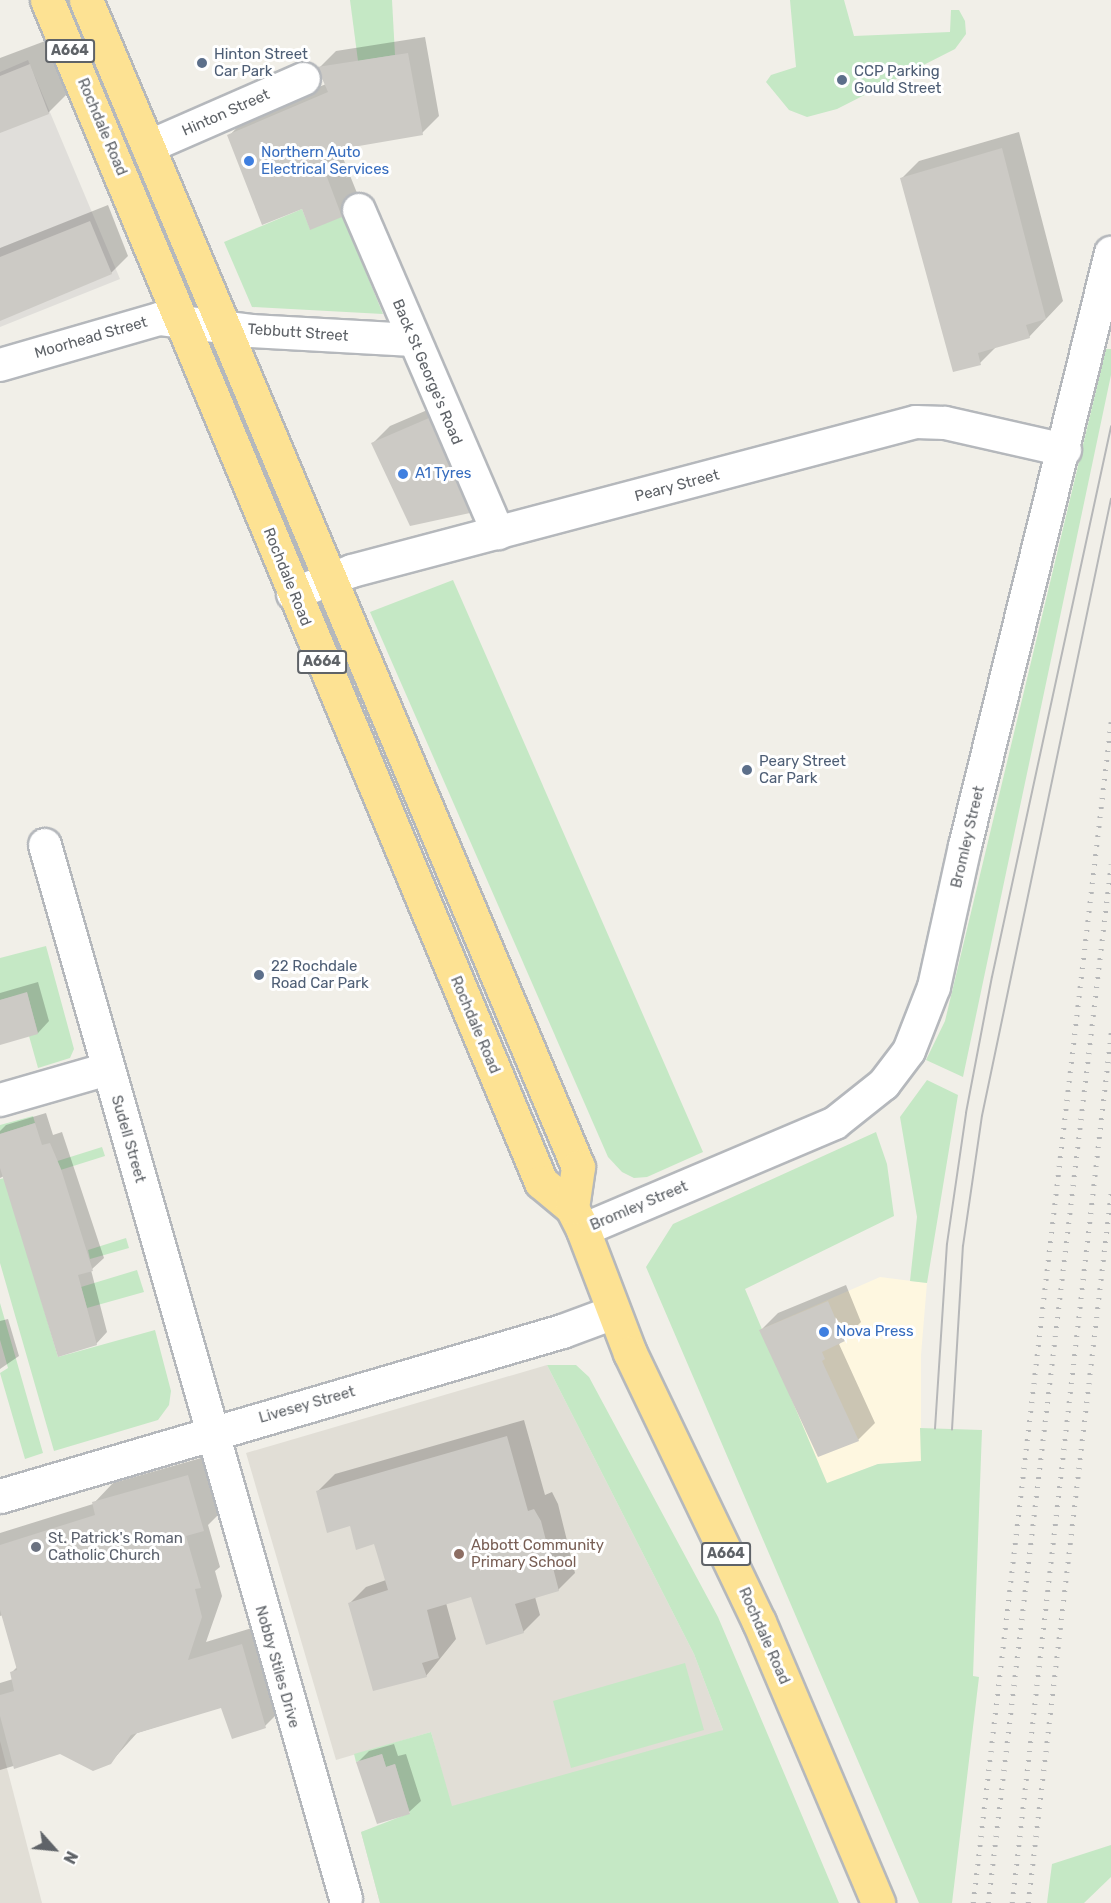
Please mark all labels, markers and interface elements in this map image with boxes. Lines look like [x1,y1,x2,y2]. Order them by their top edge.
road number: A664 [44,40,96,62]
place label: Hinton Street Car Park [214,45,308,80]
marker: Hinton Street Car Park [195,56,209,70]
place label: CCP Parking Gould Street [854,62,941,97]
marker: CCP Parking Gould Street [835,73,849,87]
street label: Rochdale Road [73,76,131,178]
street label: Hinton Street [179,86,273,140]
place label: Northern Auto Electrical Services [261,143,389,178]
marker: Northern Auto Electrical Services [242,154,256,168]
street label: Back St George's Road [388,297,466,447]
street label: Moorhead Street [32,313,150,363]
street label: Tebbutt Street [247,320,349,346]
place label: A1 Tyres [415,465,472,483]
street label: Peary Street [633,466,721,506]
marker: A1 Tyres [396,467,410,481]
street label: Rochdale Road [259,525,315,629]
road number: A664 [296,651,348,673]
place label: Peary Street Car Park [759,752,846,787]
marker: Peary Street Car Park [740,763,754,777]
street label: Bromley Street [947,784,989,890]
place label: 22 Rochdale Road Car Park [271,957,369,992]
marker: 22 Rochdale Road Car Park [252,968,266,982]
street label: Rochdale Road [446,974,504,1076]
street label: Sudell Street [107,1093,149,1185]
street label: Bromley Street [587,1177,691,1235]
place label: Nova Press [836,1323,914,1341]
marker: Nova Press [817,1325,831,1339]
street label: Livesey Street [257,1383,357,1427]
place label: St. Patrick's Roman Catholic Church [48,1529,183,1564]
place label: Abbott Community Primary School [471,1536,604,1571]
marker: St. Patrick's Roman Catholic Church [29,1540,43,1554]
road number: A664 [700,1543,752,1565]
marker: Abbott Community Primary School [452,1547,466,1561]
street label: Rochdale Road [735,1585,793,1687]
street label: Nobby Stiles Drive [251,1604,303,1730]
north arrow [24,1819,84,1879]
text: N [59,1848,82,1867]

